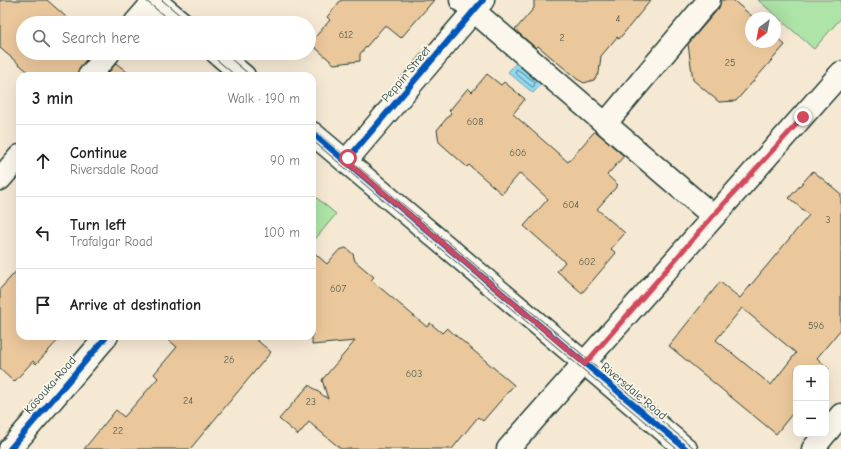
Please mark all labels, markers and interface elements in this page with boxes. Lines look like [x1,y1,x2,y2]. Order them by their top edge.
north arrow [745,12,781,48]
house number: 4 [616,13,621,25]
search box [16,16,316,60]
icon: search [30,27,52,49]
text: Search here [62,29,140,47]
house number: 612 [339,29,353,41]
house number: 2 [559,32,565,44]
street label: Peppin Street [379,43,434,105]
house number: 25 [725,57,735,69]
text: 3 min [32,89,73,108]
text: Walk · 190 m [228,91,300,106]
route end [794,108,812,126]
house number: 608 [467,116,483,128]
text: Continue [70,144,127,162]
house number: 606 [510,147,526,159]
route start [339,149,357,167]
icon: ahead [32,150,54,172]
text: 90 m [270,153,300,168]
text: Riversdale Road [70,162,158,177]
house number: 604 [563,199,579,211]
house number: 3 [825,214,831,226]
text: Turn left [70,216,126,234]
icon: left [32,222,54,244]
text: 100 m [264,225,300,240]
text: Trafalgar Road [70,234,153,249]
house number: 602 [579,256,595,268]
house number: 607 [330,283,346,295]
icon: arrive [32,294,54,316]
text: Arrive at destination [70,296,201,314]
house number: 596 [808,320,824,332]
street label: Kasouka Road [21,353,79,417]
house number: 26 [224,354,234,366]
street label: Riversdale Road [598,359,670,423]
map controls [793,365,829,437]
button: + [793,365,829,401]
house number: 603 [406,368,422,380]
house number: 24 [183,395,193,407]
house number: 23 [306,396,316,408]
button: − [793,401,829,437]
house number: 22 [113,425,123,437]

